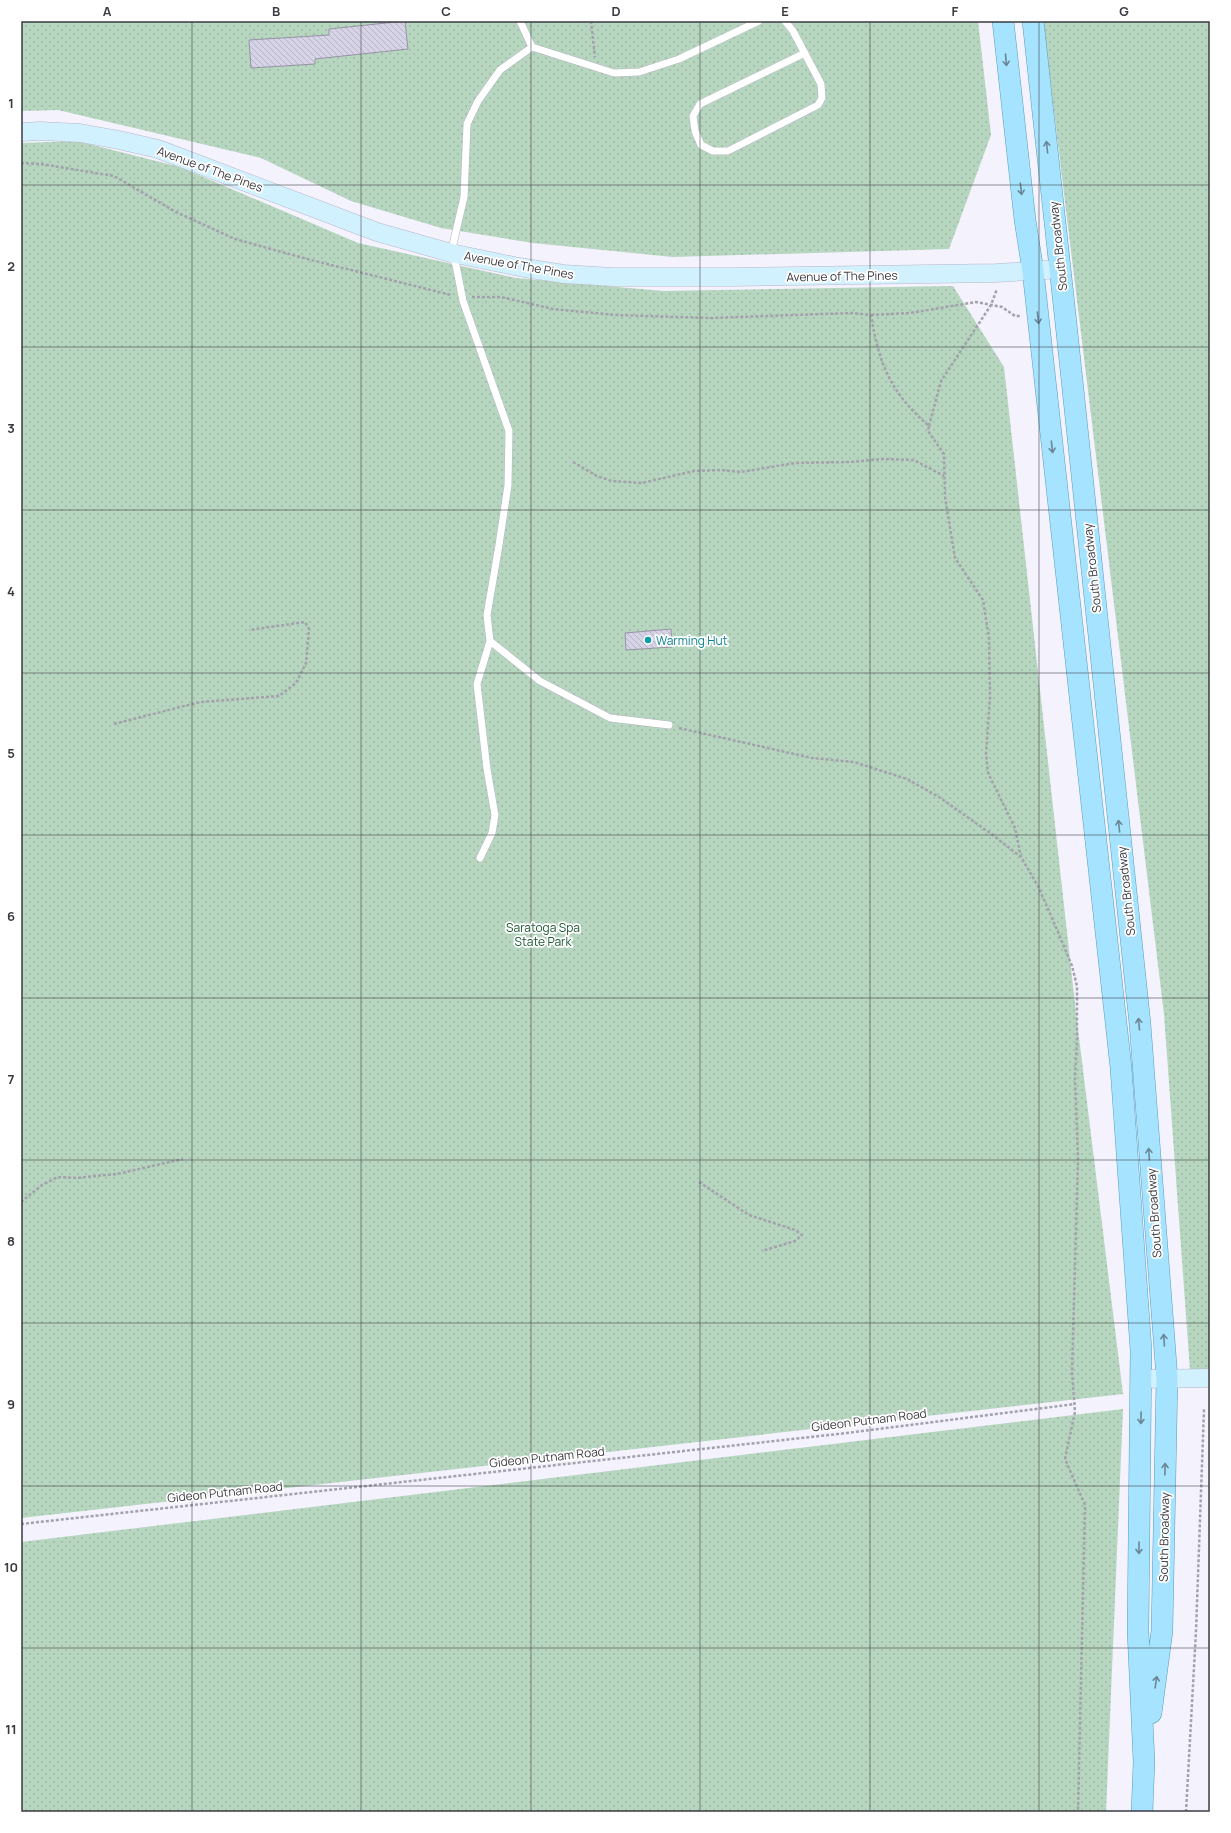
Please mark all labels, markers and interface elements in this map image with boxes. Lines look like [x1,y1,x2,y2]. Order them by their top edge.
text: A [103,2,112,20]
text: B [272,2,280,20]
text: C [441,2,451,20]
text: D [611,2,621,20]
text: E [781,2,789,20]
text: F [952,2,959,20]
text: G [1119,2,1129,20]
one-way arrow [1002,53,1010,66]
text: 1 [8,94,14,112]
one-way arrow [1043,141,1051,154]
street label: Avenue of The Pines [155,142,265,196]
one-way arrow [1018,182,1025,195]
street label: South Broadway [1045,200,1071,292]
street label: Avenue of The Pines [463,247,575,283]
text: 2 [7,257,15,275]
street label: Avenue of The Pines [786,267,898,285]
one-way arrow [1034,311,1042,324]
text: 3 [7,419,15,437]
one-way arrow [1049,440,1056,453]
street label: South Broadway [1079,522,1105,614]
text: 4 [7,582,15,600]
place label: Warming Hut [656,632,728,649]
marker: Warming Hut [643,635,653,645]
text: 5 [7,744,15,762]
one-way arrow [1115,819,1122,832]
street label: South Broadway [1113,845,1139,937]
text: 6 [7,907,15,925]
park label: Saratoga Spa State Park [506,919,580,950]
one-way arrow [1136,1018,1143,1031]
text: 7 [8,1070,15,1088]
one-way arrow [1146,1148,1153,1161]
street label: South Broadway [1142,1167,1166,1258]
text: 8 [7,1232,15,1250]
one-way arrow [1160,1333,1167,1346]
text: 9 [7,1395,15,1413]
street label: Gideon Putnam Road [810,1404,928,1436]
one-way arrow [1137,1411,1145,1424]
street label: Gideon Putnam Road [488,1442,606,1472]
one-way arrow [1161,1463,1169,1476]
street label: Gideon Putnam Road [166,1477,284,1507]
street label: South Broadway [1155,1491,1173,1582]
one-way arrow [1135,1541,1143,1554]
text: 10 [4,1558,18,1576]
one-way arrow [1152,1676,1160,1689]
text: 11 [5,1720,17,1738]

